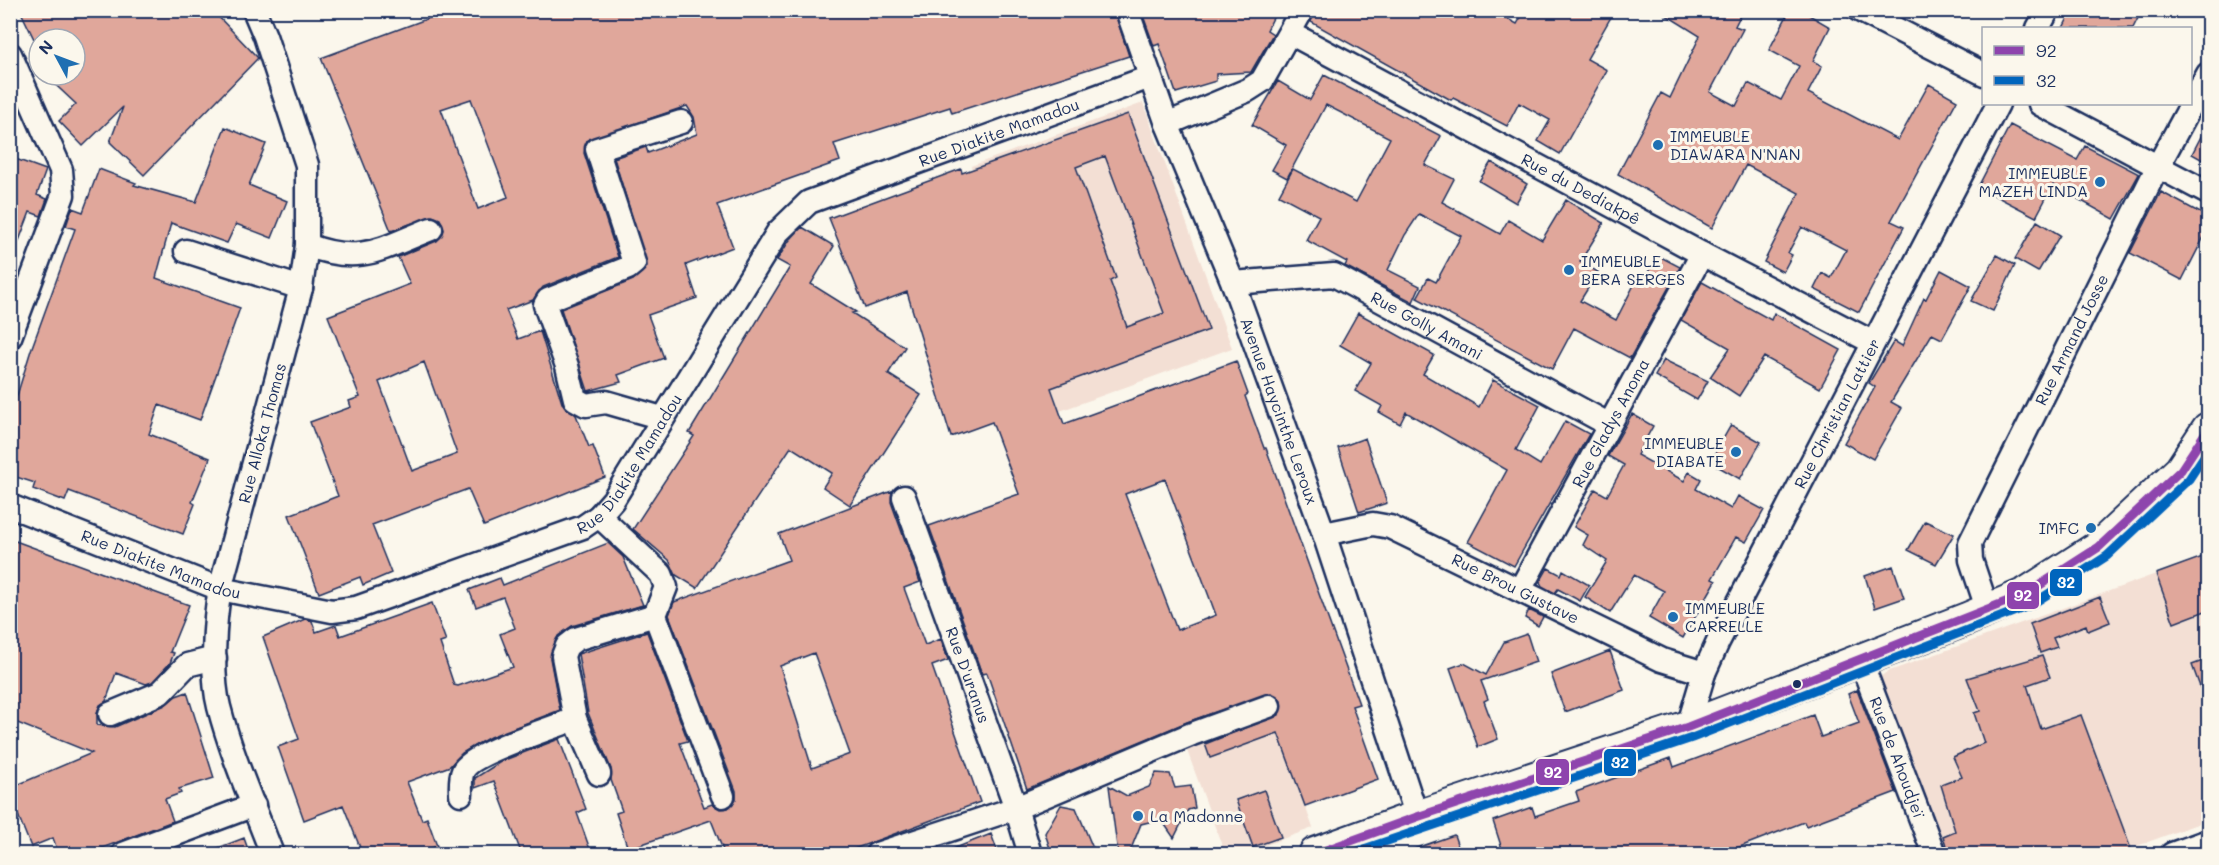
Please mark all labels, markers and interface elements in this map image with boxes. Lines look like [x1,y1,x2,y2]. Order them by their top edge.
north arrow [27,27,87,87]
legend [1982,27,2192,105]
text: N [33,35,57,58]
text: 92 [2036,38,2057,62]
text: 32 [2036,68,2057,92]
street label: Rue Diakite Mamadou [916,93,1082,171]
place label: IMMEUBLE DIAWARA N'NAN [1670,125,1801,164]
marker: IMMEUBLE DIAWARA N'NAN [1651,138,1665,152]
street label: Rue du Dediakpê [1518,148,1644,229]
place label: IMMEUBLE MAZEH LINDA [1978,162,2088,201]
marker: IMMEUBLE MAZEH LINDA [2093,175,2107,189]
place label: IMMEUBLE BERA SERGES [1581,250,1685,289]
marker: IMMEUBLE BERA SERGES [1562,263,1576,277]
street label: Rue Armand Josse [2029,270,2112,408]
street label: Rue Golly Amani [1367,286,1487,364]
street label: Avenue Haycinthe Leroux [1236,314,1323,507]
street label: Rue Christian Lattier [1789,334,1884,492]
street label: Rue Gladys Anoma [1567,355,1653,491]
street label: Rue Alloka Thomas [233,361,290,505]
street label: Rue Diakite Mamadou [574,390,686,538]
place label: IMMEUBLE DIABATE [1644,432,1724,471]
marker: IMMEUBLE DIABATE [1729,445,1743,459]
place label: IMFC [2039,517,2079,538]
marker: IMFC [2084,521,2098,535]
street label: Rue Diakite Mamadou [78,524,243,603]
street label: Rue Brou Gustave [1449,548,1583,628]
line badge: 32 [2049,568,2083,597]
text: 32 [2057,571,2075,592]
line badge: 92 [2006,581,2040,610]
text: 92 [2014,584,2032,605]
place label: IMMEUBLE CARRELLE [1685,597,1765,636]
marker: IMMEUBLE CARRELLE [1666,610,1680,624]
street label: Rue D'uranus [942,624,995,726]
unlabelled marker [1791,678,1803,690]
street label: Rue de Ahoudjeï [1865,693,1931,822]
line badge: 32 [1603,748,1637,777]
text: 32 [1611,751,1629,772]
line badge: 92 [1535,758,1570,786]
text: 92 [1544,761,1562,782]
place label: La Madonne [1150,805,1244,826]
marker: La Madonne [1131,809,1145,823]

